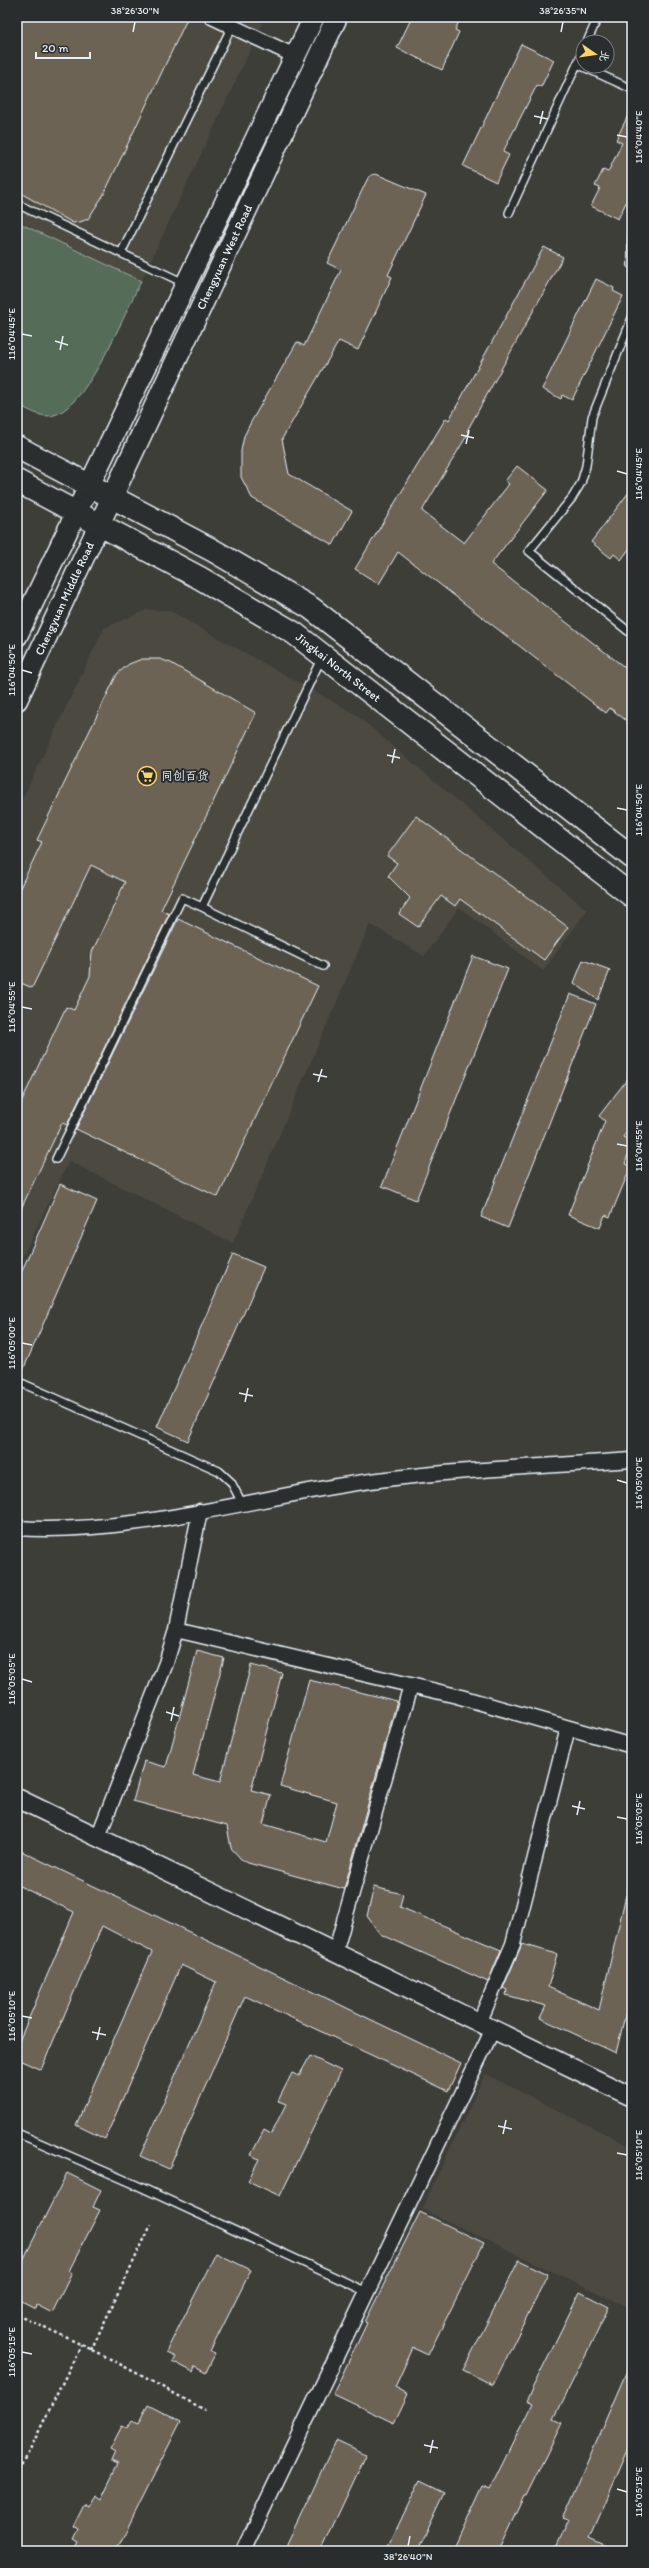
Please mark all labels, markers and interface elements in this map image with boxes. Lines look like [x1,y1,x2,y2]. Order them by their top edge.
text: 38°26'30"N [111,4,159,17]
text: 38°26'35"N [539,4,587,17]
scale bar [36,34,90,60]
north arrow [575,34,615,74]
text: 20 m [42,41,69,55]
text: 北 [597,49,612,63]
text: 116°04'40"E [632,110,645,163]
street label: Chengyuan West Road [194,202,255,312]
text: 116°04'45"E [5,308,18,360]
text: 116°04'45"E [632,448,645,500]
street label: Chengyuan Middle Road [32,539,97,658]
street label: Jingkai North Street [293,630,384,705]
text: 116°04'50"E [5,643,18,696]
supermarket icon: 同创百货 [136,765,158,787]
place label: 同创百货 [161,769,209,783]
text: 116°04'50"E [632,783,645,836]
text: 116°04'55"E [5,981,18,1033]
text: 116°04'55"E [632,1120,645,1172]
text: 116°05'00"E [5,1316,18,1369]
text: 116°05'00"E [632,1456,645,1509]
text: 116°05'05"E [5,1653,18,1705]
text: 116°05'05"E [632,1793,645,1845]
text: 116°05'10"E [5,1990,18,2041]
text: 116°05'10"E [632,2129,645,2180]
text: 116°05'15"E [5,2327,18,2377]
text: 116°05'15"E [632,2467,645,2517]
text: 38°26'40"N [384,2550,433,2563]

